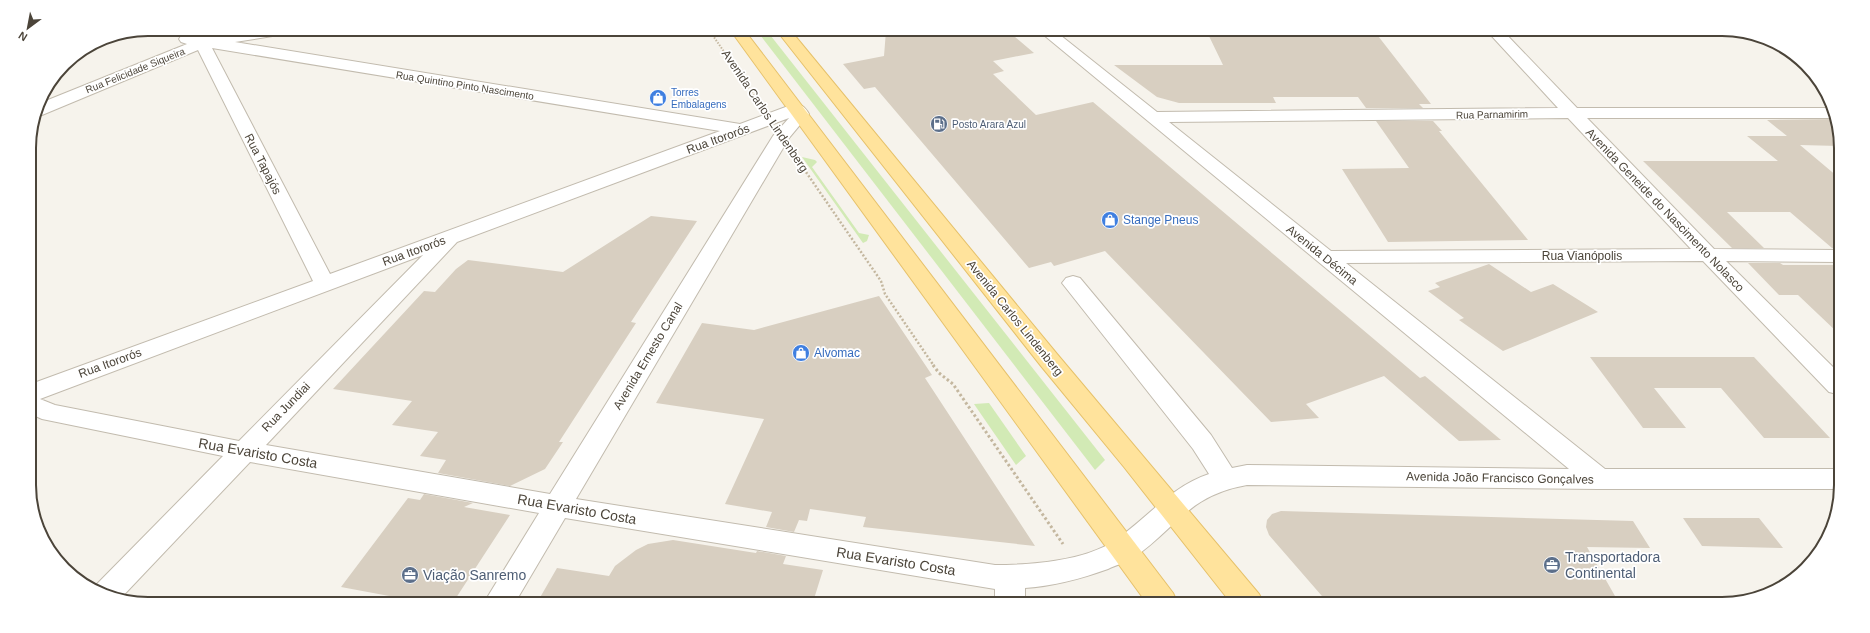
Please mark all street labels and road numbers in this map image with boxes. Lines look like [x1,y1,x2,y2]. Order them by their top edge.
street label: Rua Felicidade Siqueira [84,45,187,95]
street label: Avenida Carlos Lindenberg [719,47,811,175]
street label: Rua Quintino Pinto Nascimento [395,69,535,102]
street label: Rua Parnamirim [1456,108,1528,121]
street label: Rua Itororós [685,121,751,157]
street label: Avenida Geneide do Nascimento Nolasco [1583,125,1747,295]
street label: Rua Tapajós [242,131,284,197]
street label: Avenida Décima [1284,222,1361,288]
street label: Rua Itororós [381,233,447,269]
street label: Rua Vianópolis [1542,249,1622,263]
street label: Avenida Carlos Lindenberg [964,257,1066,379]
street label: Avenida Ernesto Canal [610,300,686,412]
street label: Rua Itororós [77,345,143,381]
street label: Rua Jundiai [259,379,313,435]
street label: Rua Evaristo Costa [197,435,319,471]
street label: Avenida João Francisco Gonçalves [1406,469,1594,487]
street label: Rua Evaristo Costa [516,491,638,527]
street label: Rua Evaristo Costa [835,544,957,578]

